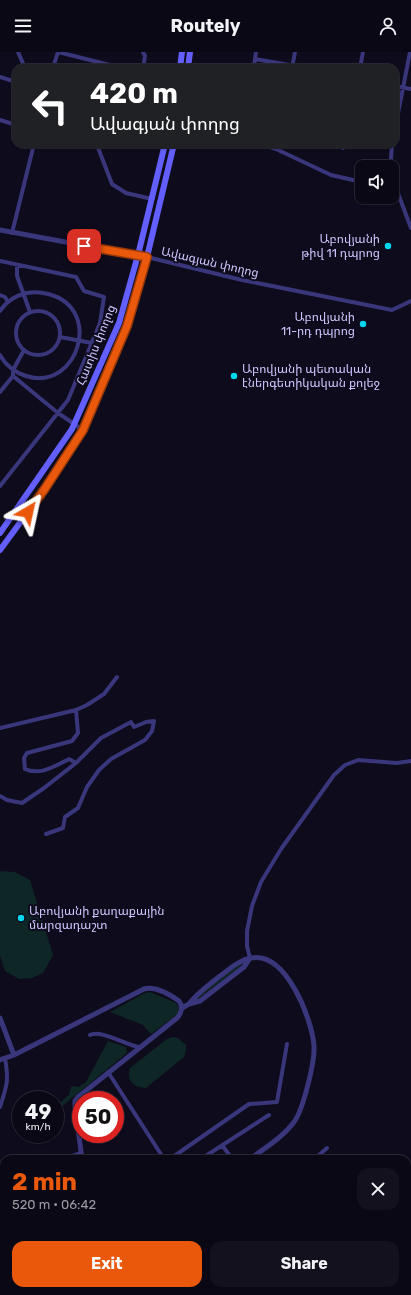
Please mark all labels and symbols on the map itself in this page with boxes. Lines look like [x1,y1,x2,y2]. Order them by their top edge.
pin [67,229,101,263]
place label: Աբովյանի թիվ 11 դպրոց [301,232,380,260]
marker: Աբովյանի թիվ 11 դպրոց [383,241,393,251]
street label: Ավագյան փողոց [160,244,260,280]
street label: Հատիս փողոց [74,303,118,387]
place label: Աբովյանի 11-րդ դպրոց [281,310,355,338]
marker: Աբովյանի 11-րդ դպրոց [358,319,368,329]
place label: Աբովյանի պետական էներգետիկական քոլեջ [242,362,380,390]
marker: Աբովյանի պետական էներգետիկական քոլեջ [229,371,239,381]
position arrow [7,491,49,533]
place label: Աբովյանի քաղաքային մարզադաշտ [29,904,165,932]
marker: Աբովյանի քաղաքային մարզադաշտ [16,913,26,923]
speed limit sign: 50 [72,1091,124,1143]

